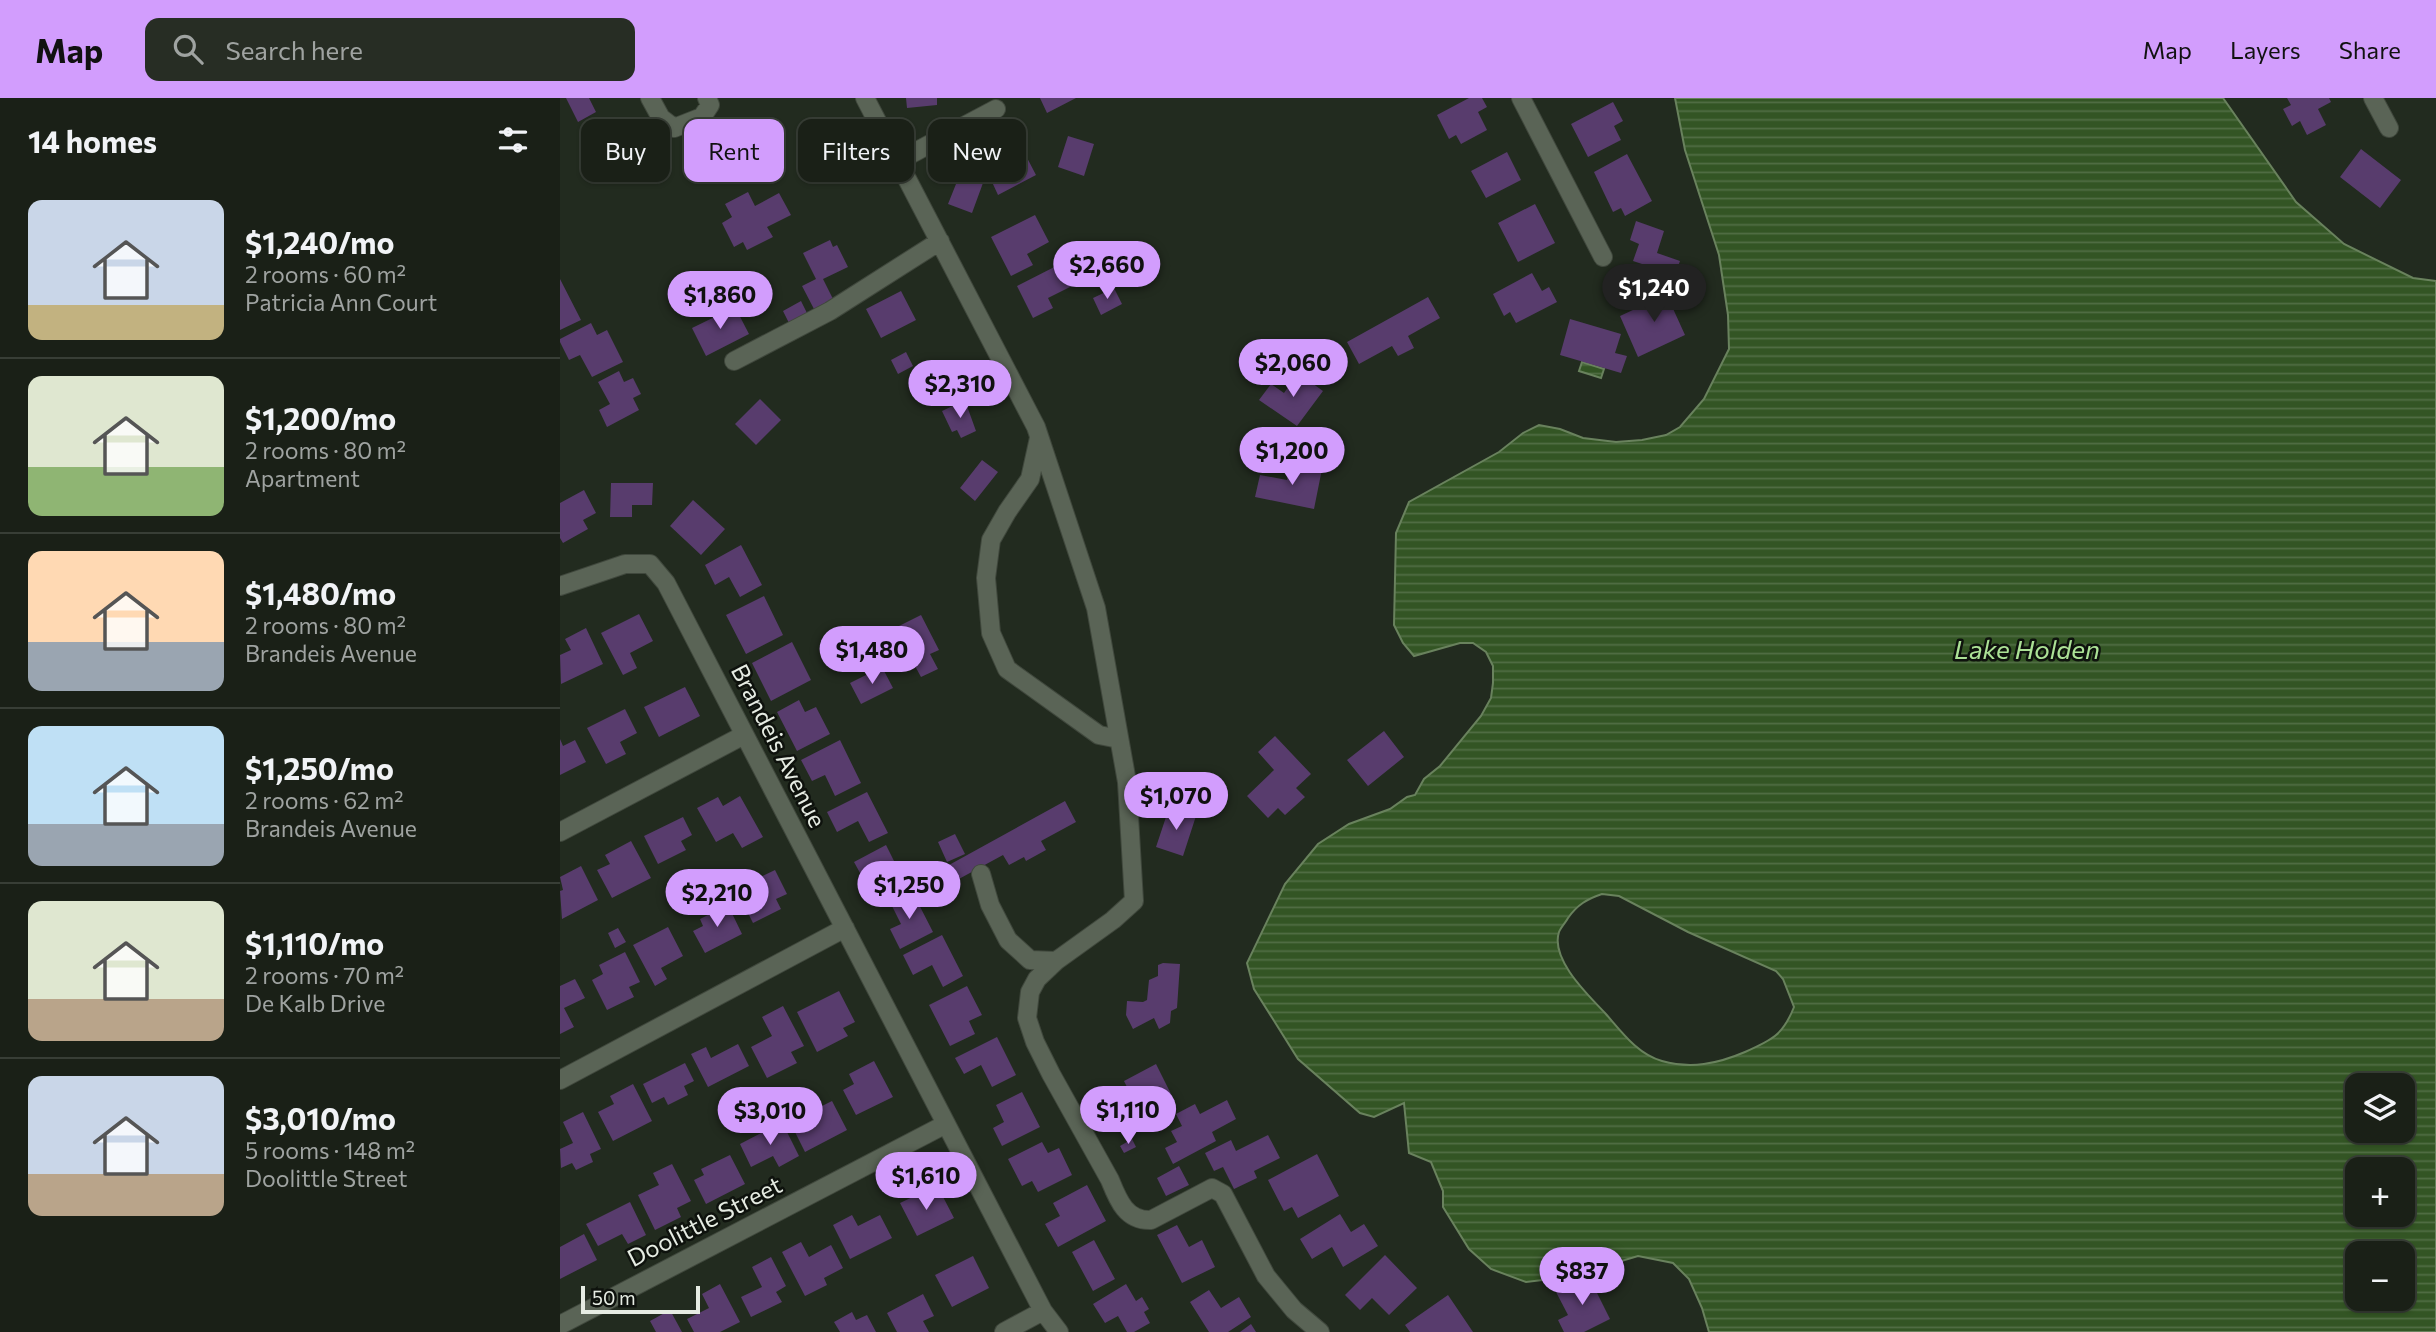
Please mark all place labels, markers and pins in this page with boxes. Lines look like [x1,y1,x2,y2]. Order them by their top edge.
pin: $2,660 [1050,242,1164,301]
pin: $1,240 [1597,264,1711,324]
pin: $1,860 [663,272,777,331]
pin: $2,060 [1236,340,1350,399]
pin: $2,310 [903,360,1017,420]
pin: $1,200 [1235,428,1349,487]
pin: $1,480 [815,626,929,686]
pin: $1,070 [1119,772,1233,832]
pin: $1,250 [852,862,966,921]
pin: $2,210 [660,870,774,929]
pin: $1,110 [1071,1086,1185,1146]
pin: $3,010 [713,1088,827,1147]
pin: $1,610 [869,1152,983,1212]
pin: $837 [1541,1248,1623,1307]

